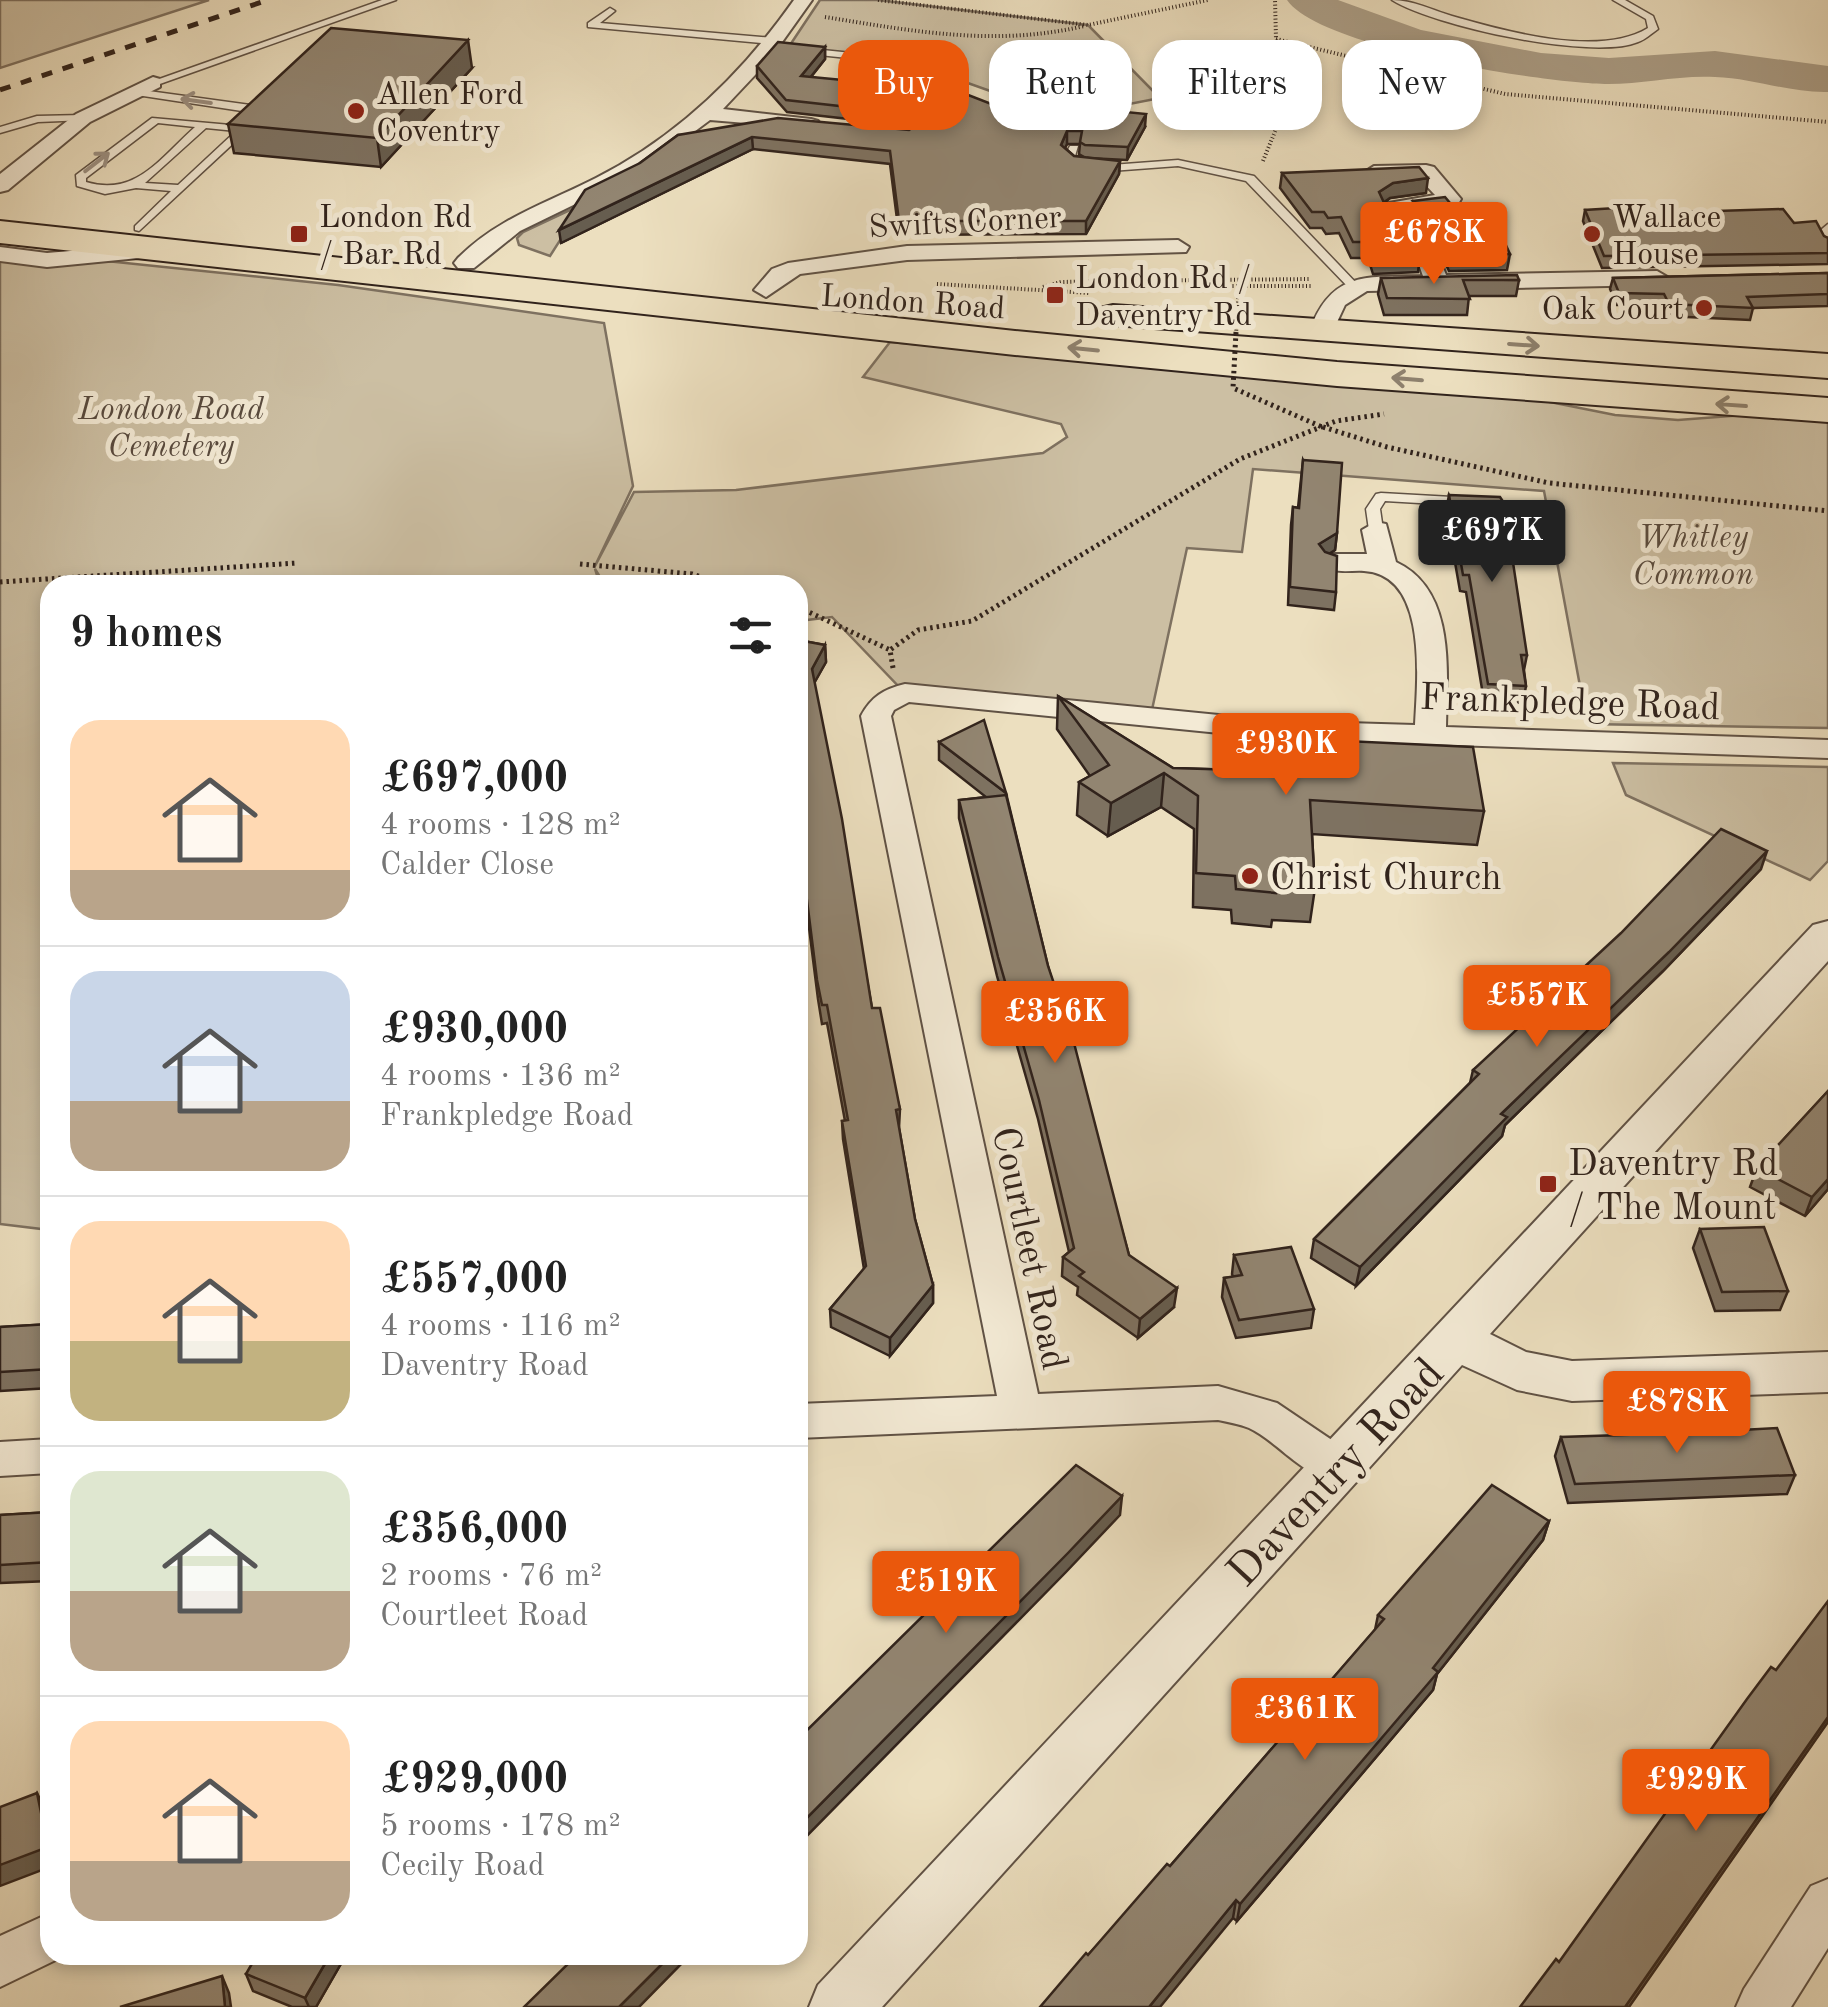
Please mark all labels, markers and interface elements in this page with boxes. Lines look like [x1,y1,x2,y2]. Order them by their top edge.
chip: Buy [838,40,969,130]
chip: Rent [989,40,1132,130]
chip: Filters [1152,40,1322,130]
chip: New [1342,40,1482,130]
place label: Allen Ford Coventry [376,80,524,149]
one-way arrow [180,92,213,110]
marker: Allen Ford Coventry [345,100,367,122]
one-way arrow [84,151,110,173]
pin: £678K [1364,202,1504,287]
place label: London Rd / Bar Rd [319,203,472,272]
street label: Swifts Corner [868,203,1063,245]
place label: Wallace House [1612,203,1721,272]
text: £678K [1382,218,1486,250]
marker: London Rd / Bar Rd [288,223,310,245]
marker: Wallace House [1581,223,1603,245]
place label: London Rd / Daventry Rd [1075,264,1252,333]
street label: London Road [820,282,1006,326]
marker: London Rd / Daventry Rd [1044,284,1066,306]
place label: Oak Court [1541,295,1684,327]
marker: Oak Court [1693,297,1715,319]
one-way arrow [1508,335,1540,354]
one-way arrow [1067,340,1100,359]
one-way arrow [1391,370,1423,389]
park label: London Road Cemetery [77,395,265,464]
one-way arrow [1715,395,1747,414]
pin: £697K [1422,500,1562,585]
text: £697K [1440,516,1544,548]
park label: Whitley Common [1633,523,1753,592]
icon: filters [723,608,778,663]
text: 9 homes [70,614,222,656]
street label: Frankpledge Road [1419,680,1721,728]
pin: £930K [1216,713,1356,798]
text: £930K [1234,729,1338,761]
text: £697,000 [380,759,568,801]
icon: home [150,760,270,880]
text: 4 rooms · 128 m² [380,810,621,842]
text: Calder Close [380,850,554,882]
place label: Christ Church [1270,860,1502,898]
marker: Christ Church [1239,865,1261,887]
pin: £557K [1467,965,1607,1050]
pin: £356K [985,981,1125,1066]
text: £557K [1485,981,1589,1013]
text: £356K [1003,997,1107,1029]
text: £930,000 [380,1010,568,1052]
icon: home [150,1011,270,1131]
text: 4 rooms · 136 m² [380,1061,621,1093]
text: Frankpledge Road [380,1101,633,1133]
street label: Courtleet Road [984,1124,1072,1374]
place label: Daventry Rd / The Mount [1568,1146,1778,1228]
marker: Daventry Rd / The Mount [1537,1173,1559,1195]
text: £557,000 [380,1260,568,1302]
icon: home [150,1261,270,1381]
text: 4 rooms · 116 m² [380,1311,621,1343]
text: Daventry Road [380,1351,589,1383]
street label: Daventry Road [1221,1351,1454,1597]
pin: £878K [1607,1371,1747,1456]
text: £878K [1625,1387,1729,1419]
text: £356,000 [380,1510,568,1552]
icon: home [150,1511,270,1631]
pin: £519K [876,1551,1016,1636]
text: 2 rooms · 76 m² [380,1561,602,1593]
text: £519K [894,1567,998,1599]
text: Courtleet Road [380,1601,588,1633]
pin: £361K [1235,1678,1375,1763]
text: £361K [1253,1694,1357,1726]
pin: £929K [1626,1749,1766,1834]
text: £929,000 [380,1760,568,1802]
icon: home [150,1761,270,1881]
text: £929K [1644,1765,1748,1797]
text: 5 rooms · 178 m² [380,1811,621,1843]
text: Cecily Road [380,1851,545,1883]

